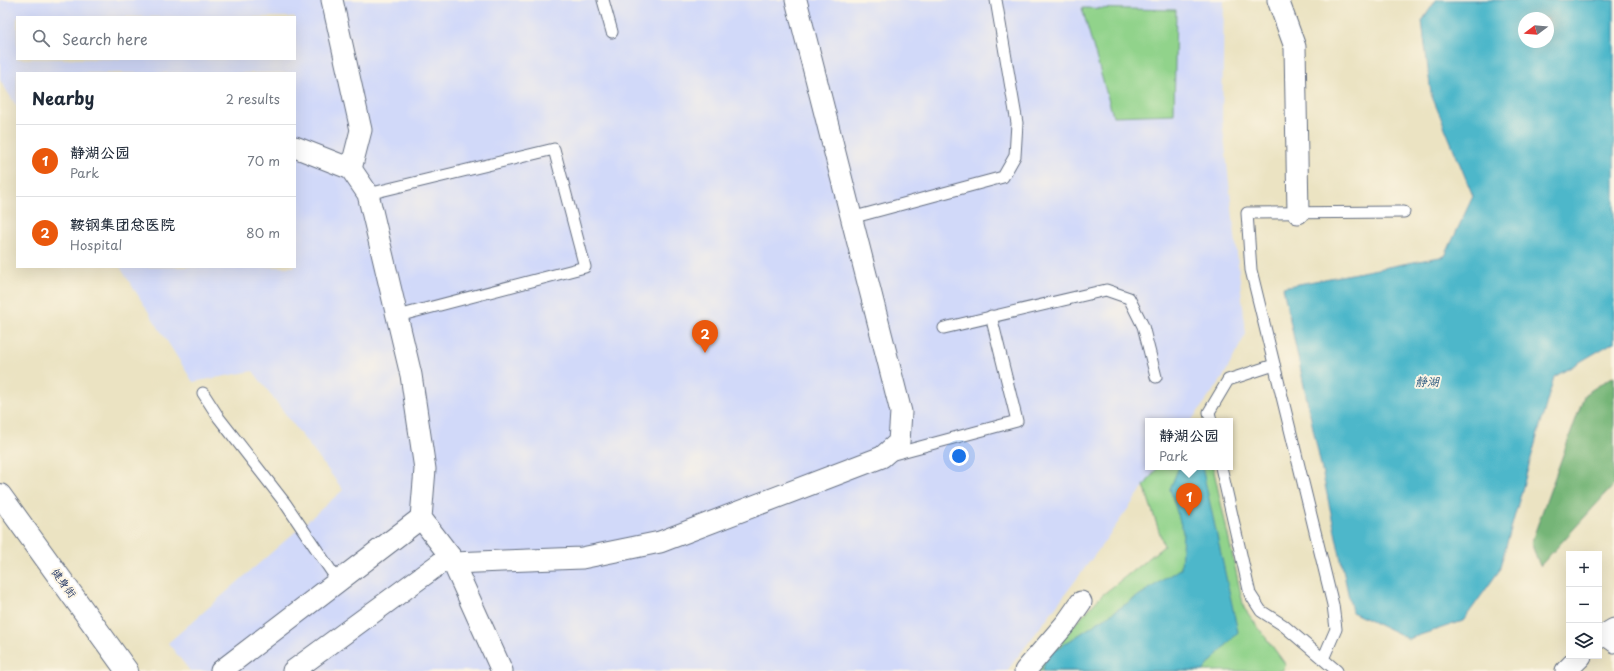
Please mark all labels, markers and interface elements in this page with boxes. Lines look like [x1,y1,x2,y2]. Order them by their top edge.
north arrow [1518,12,1554,48]
search box [16,16,296,60]
icon: search [30,27,52,49]
text: Search here [62,27,148,50]
text: Nearby [32,85,94,111]
text: 2 results [226,89,280,108]
text: 静湖公园 [70,140,130,163]
text: 1 [42,151,48,170]
text: 70 m [247,151,280,170]
text: Park [70,163,99,182]
text: 鞍钢集团总医院 [70,212,175,235]
text: 2 [40,223,50,242]
text: 80 m [246,223,280,242]
text: Hospital [70,235,122,254]
pin: 2 [692,320,718,353]
water label: 静湖 [1415,372,1440,390]
popup [1145,418,1233,470]
text: 静湖公园 [1159,423,1219,446]
your location [949,446,969,466]
text: Park [1159,446,1188,465]
pin: 1 [1176,483,1202,516]
map controls [1566,551,1602,659]
button: + [1566,551,1602,587]
street label: 健身街 [48,564,82,602]
button: − [1566,587,1602,623]
button: layers [1566,623,1602,659]

